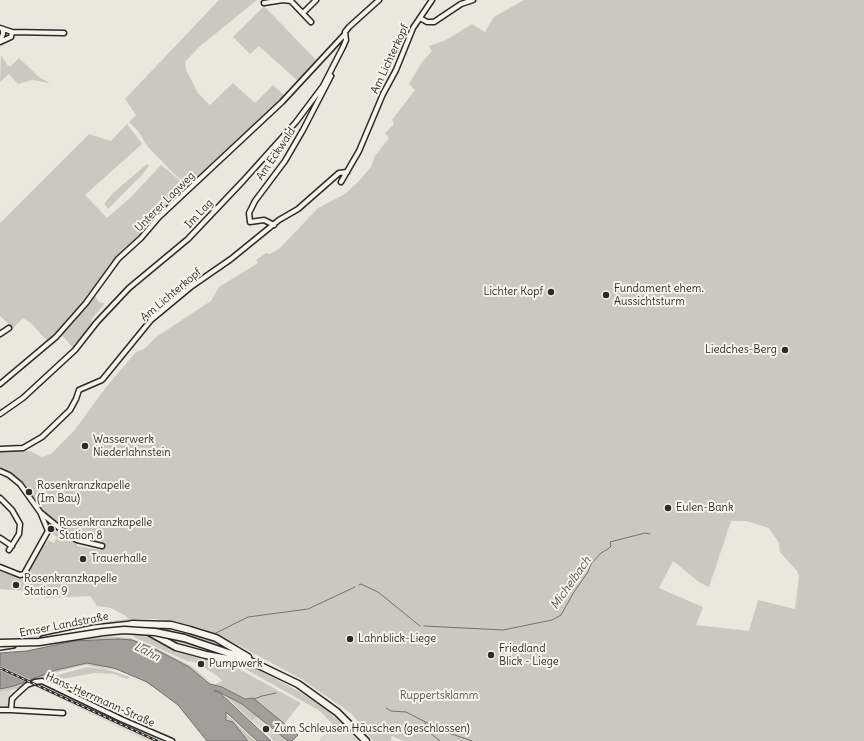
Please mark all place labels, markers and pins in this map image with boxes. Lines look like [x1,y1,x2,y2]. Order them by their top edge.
place label: Fundament ehem. Aussichtsturm [614,282,704,308]
place label: Lichter Kopf [483,285,543,299]
marker: Lichter Kopf [546,287,556,297]
marker: Fundament ehem. Aussichtsturm [601,290,611,300]
place label: Liedches-Berg [705,343,777,357]
marker: Liedches-Berg [780,345,790,355]
place label: Wasserwerk Niederlahnstein [93,433,171,459]
marker: Wasserwerk Niederlahnstein [80,441,90,451]
place label: Rosenkranzkapelle (Im Bau) [37,479,130,505]
marker: Rosenkranzkapelle (Im Bau) [24,487,34,497]
place label: Eulen-Bank [676,501,734,515]
marker: Eulen-Bank [663,503,673,513]
place label: Rosenkranzkapelle Station 8 [59,516,152,542]
marker: Rosenkranzkapelle Station 8 [46,524,56,534]
place label: Trauerhalle [91,552,147,566]
marker: Trauerhalle [78,554,88,564]
place label: Rosenkranzkapelle Station 9 [24,572,117,598]
marker: Rosenkranzkapelle Station 9 [11,580,21,590]
place label: Lahnblick-Liege [358,632,436,646]
marker: Lahnblick-Liege [345,634,355,644]
place label: Friedland Blick - Liege [499,642,559,668]
marker: Friedland Blick - Liege [486,650,496,660]
place label: Pumpwerk [209,657,263,671]
marker: Pumpwerk [196,659,206,669]
place label: Zum Schleusen Häuschen (geschlossen) [274,722,470,736]
marker: Zum Schleusen Häuschen (geschlossen) [261,724,271,734]

